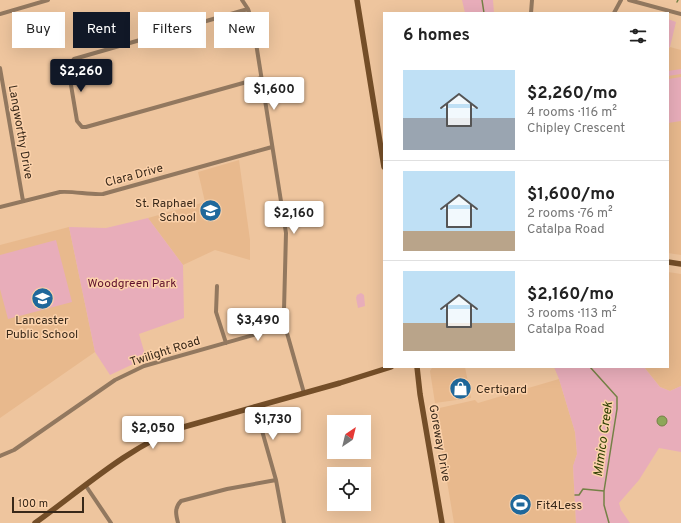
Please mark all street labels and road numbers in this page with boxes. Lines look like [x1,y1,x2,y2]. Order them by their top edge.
street label: Langworthy Drive [4,84,36,181]
street label: Clara Drive [104,161,165,191]
street label: Twilight Road [128,333,202,371]
street label: Goreway Drive [424,403,454,483]

